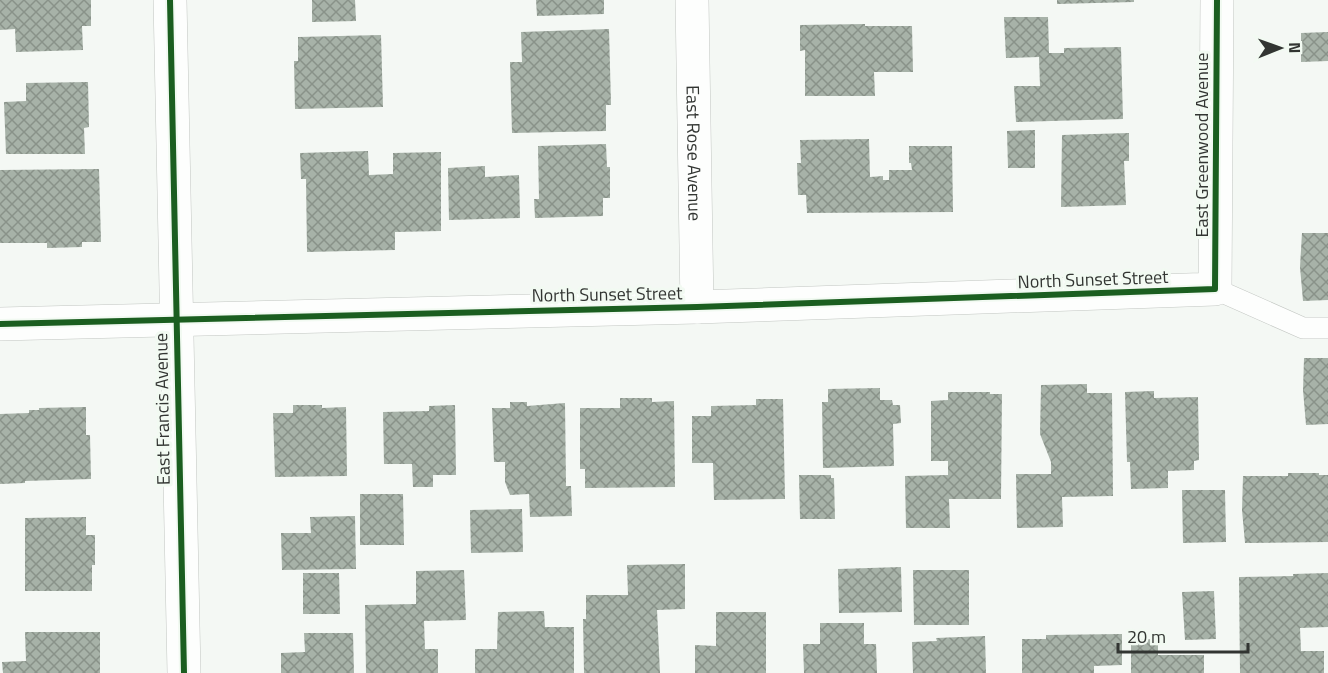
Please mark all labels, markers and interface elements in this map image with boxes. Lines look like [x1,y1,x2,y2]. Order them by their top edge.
north arrow [1250,18,1310,78]
text: N [1283,42,1307,53]
street label: East Greenwood Avenue [1188,53,1215,237]
street label: East Rose Avenue [680,85,709,221]
street label: North Sunset Street [1017,263,1170,295]
street label: North Sunset Street [531,279,683,309]
street label: East Francis Avenue [147,333,177,485]
scale bar [1118,616,1248,654]
text: 20 m [1127,623,1166,650]

